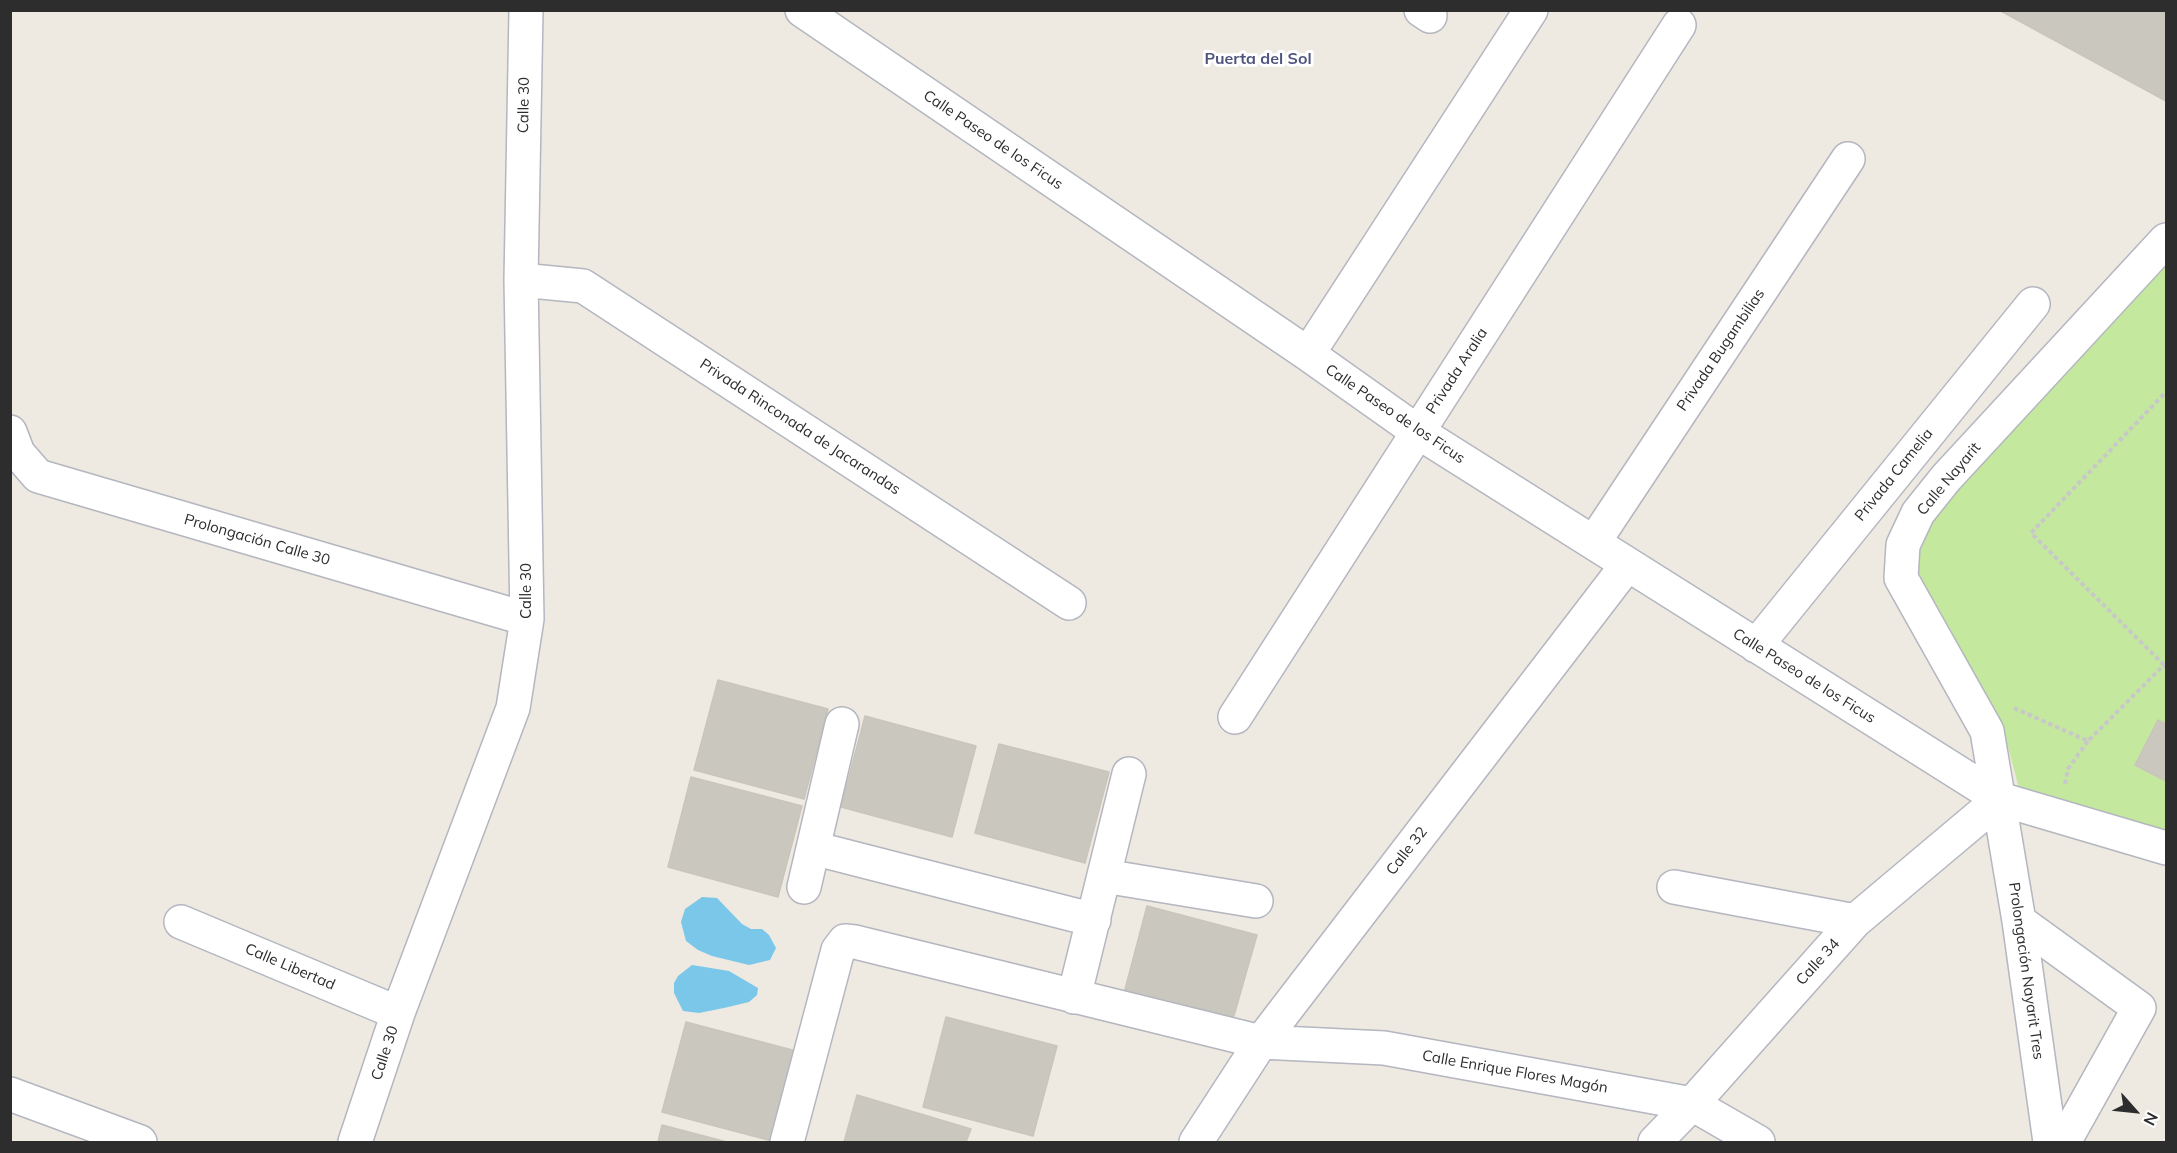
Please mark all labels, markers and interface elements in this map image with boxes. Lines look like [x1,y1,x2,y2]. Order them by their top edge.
district label: Puerta del Sol [1204,49,1312,69]
street label: Calle 30 [515,77,533,133]
street label: Calle Paseo de los Ficus [920,86,1066,194]
street label: Privada Bugambilias [1673,285,1769,415]
street label: Privada Aralia [1423,325,1491,417]
street label: Privada Rinconada de Jacarandas [696,355,904,499]
street label: Calle Paseo de los Ficus [1322,360,1468,468]
street label: Privada Camelia [1851,425,1937,525]
street label: Calle Nayarit [1913,439,1985,519]
street label: Prolongación Calle 30 [182,511,332,569]
street label: Calle 30 [517,563,535,619]
street label: Calle Paseo de los Ficus [1729,625,1879,727]
street label: Calle 32 [1383,823,1431,879]
street label: Prolongación Nayarit Tres [2005,881,2047,1061]
street label: Calle 34 [1792,935,1844,989]
street label: Calle Libertad [242,940,338,994]
street label: Calle 30 [368,1023,402,1083]
street label: Calle Enrique Flores Magón [1421,1047,1609,1097]
north arrow [2105,1081,2165,1141]
text: N [2139,1109,2163,1129]

